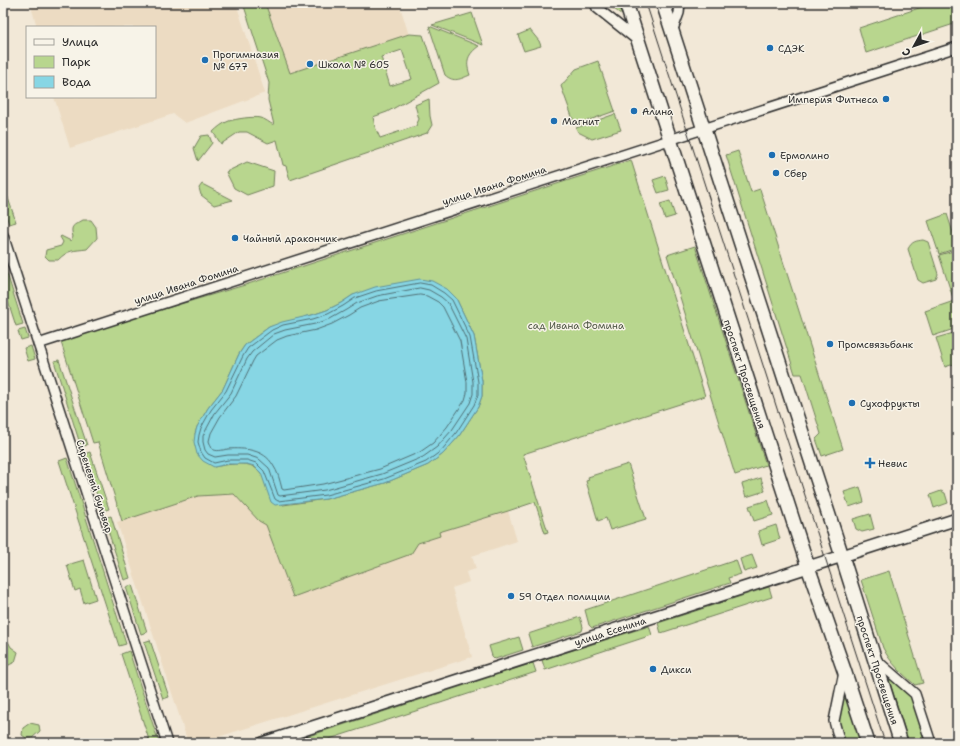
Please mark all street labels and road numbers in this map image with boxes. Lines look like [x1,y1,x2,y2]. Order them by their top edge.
street label: улица Ивана Фомина [440,162,549,208]
street label: улица Ивана Фомина [132,261,241,307]
street label: проспект Просвещения [721,318,768,430]
street label: Сиреневый бульвар [73,438,116,535]
street label: улица Есенина [573,614,648,649]
street label: проспект Просвещения [854,614,901,726]

